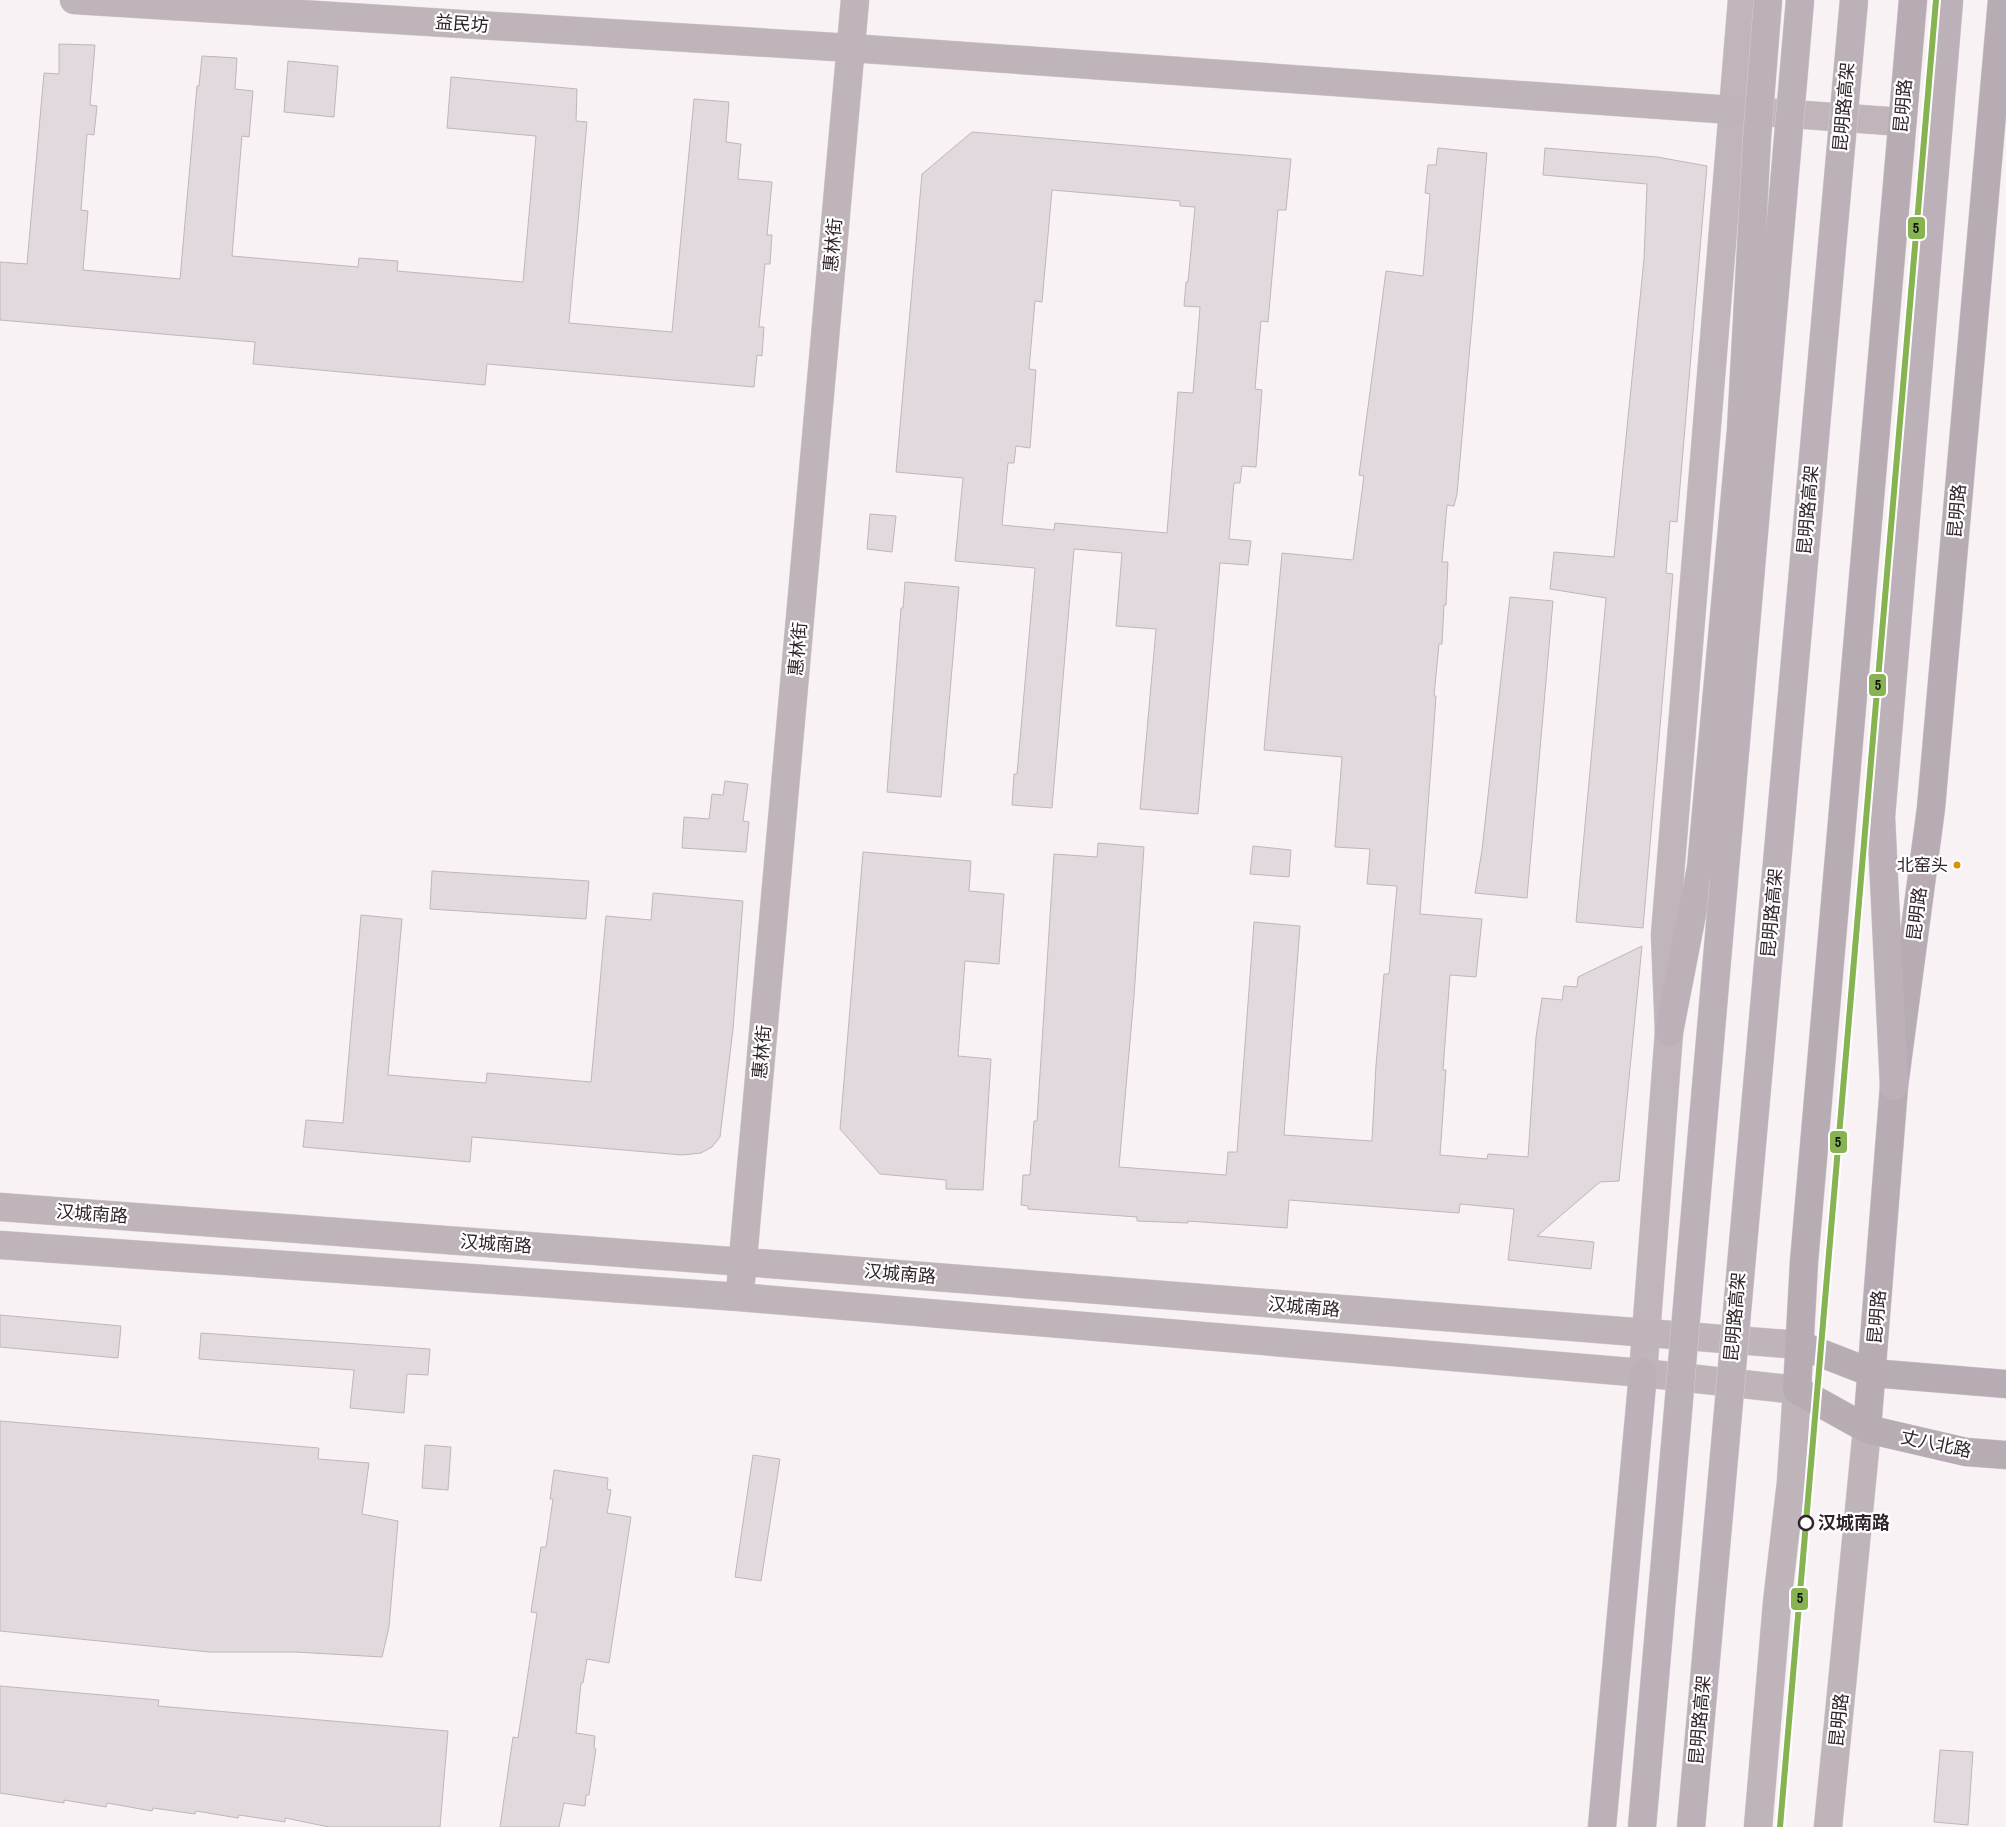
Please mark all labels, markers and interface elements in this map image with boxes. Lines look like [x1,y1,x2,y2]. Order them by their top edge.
street label: 益民坊 [434,9,490,38]
street label: 昆明路高架 [1827,61,1860,153]
street label: 昆明路 [1888,78,1917,134]
line badge: 5 [1907,216,1926,240]
street label: 惠林街 [818,217,847,273]
text: 5 [1913,219,1920,237]
street label: 昆明路高架 [1791,464,1824,556]
street label: 昆明路 [1942,483,1971,539]
street label: 惠林街 [783,621,812,677]
line badge: 5 [1868,673,1887,697]
text: 5 [1875,676,1882,694]
place label: 北窑头 [1897,853,1948,876]
marker: 北窑头 [1952,860,1962,870]
street label: 昆明路高架 [1755,867,1788,959]
street label: 昆明路 [1901,886,1932,942]
street label: 惠林街 [747,1024,776,1080]
line badge: 5 [1829,1130,1848,1154]
text: 5 [1835,1133,1842,1151]
street label: 汉城南路 [55,1199,129,1228]
street label: 汉城南路 [459,1229,533,1258]
street label: 汉城南路 [863,1258,937,1289]
street label: 昆明路高架 [1718,1271,1751,1363]
street label: 昆明路 [1862,1289,1891,1345]
street label: 汉城南路 [1267,1291,1341,1322]
street label: 丈八北路 [1898,1424,1974,1463]
place label: 汉城南路 [1818,1510,1890,1535]
marker: 汉城南路 [1798,1515,1814,1531]
line badge: 5 [1790,1587,1809,1611]
text: 5 [1797,1589,1804,1607]
street label: 昆明路高架 [1683,1674,1716,1766]
street label: 昆明路 [1823,1692,1854,1748]

